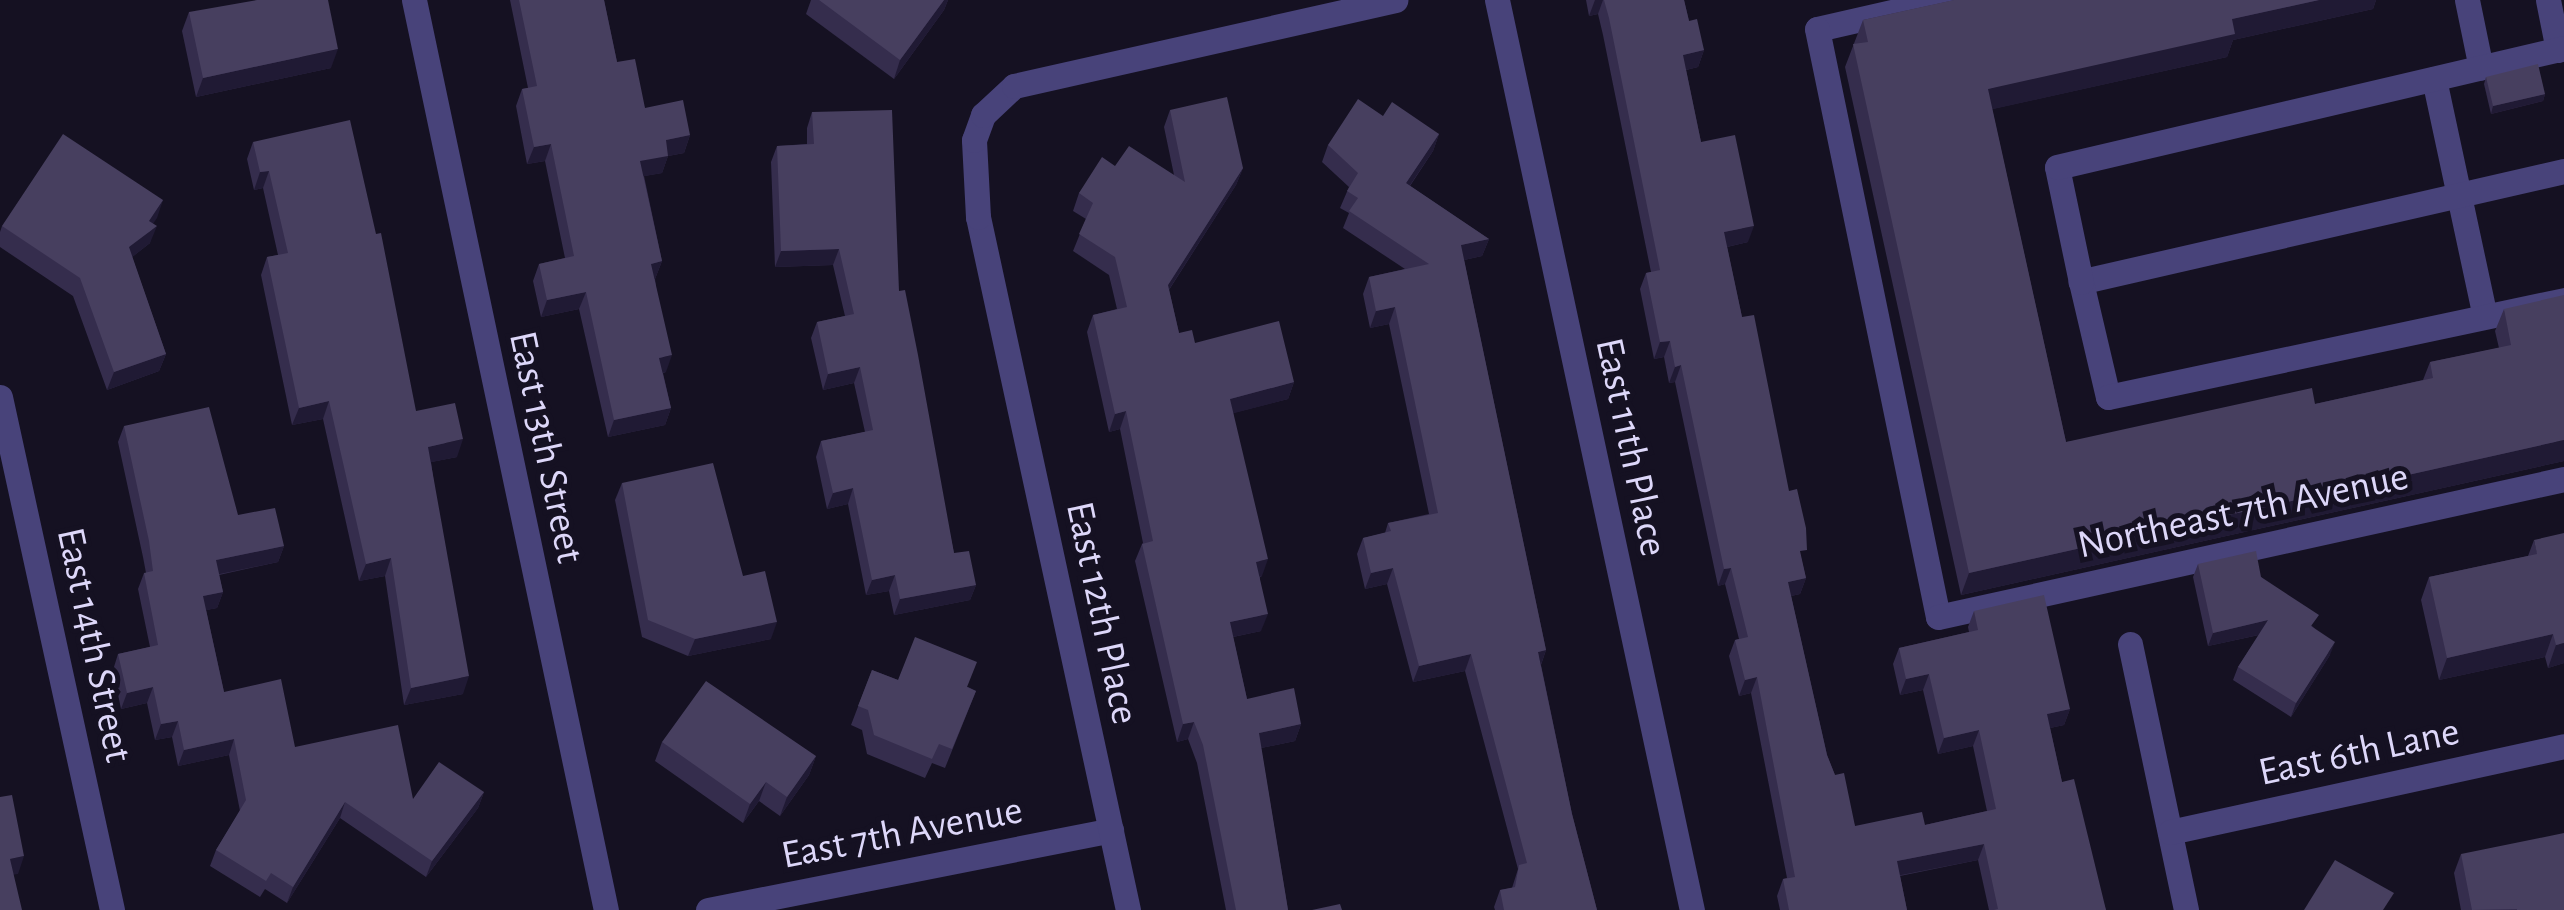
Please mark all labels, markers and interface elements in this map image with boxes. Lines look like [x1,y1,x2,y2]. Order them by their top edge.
street label: East 13th Street [498,327,594,567]
street label: East 11th Place [1584,334,1678,560]
street label: Northeast 7th Avenue [2073,453,2413,569]
street label: East 12th Place [1055,497,1149,729]
street label: East 14th Street [46,523,142,767]
street label: East 6th Lane [2254,707,2464,797]
street label: East 7th Avenue [777,786,1027,880]

